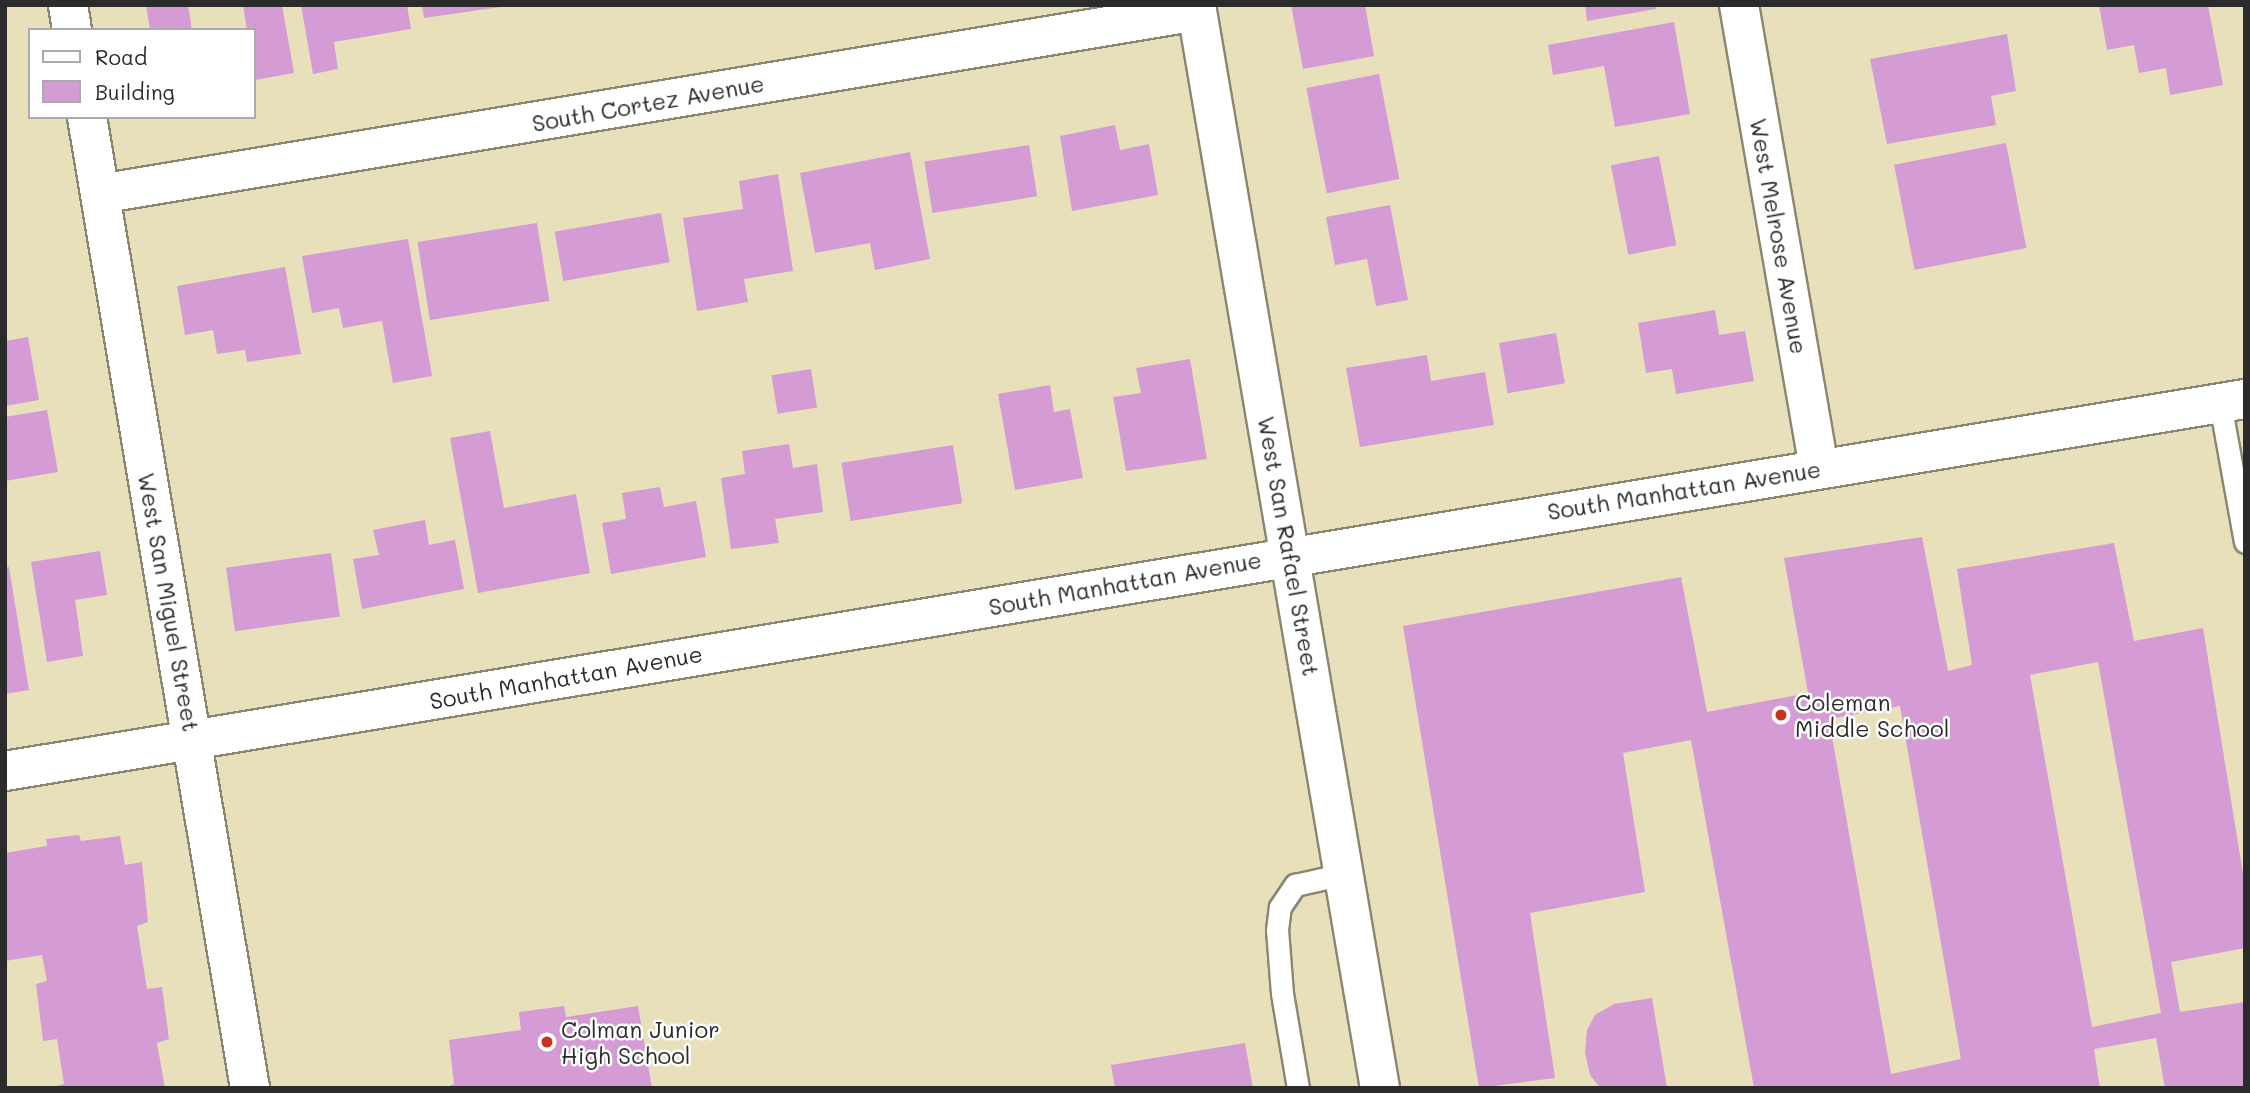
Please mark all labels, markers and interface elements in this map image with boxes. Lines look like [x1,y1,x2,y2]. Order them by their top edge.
legend [28,28,256,119]
text: Road [95,43,147,70]
street label: South Cortez Avenue [530,69,766,137]
text: Building [95,78,175,105]
street label: West Melrose Avenue [1745,116,1813,356]
street label: West San Rafael Street [1253,414,1325,678]
street label: South Manhattan Avenue [1545,455,1823,525]
street label: West San Miguel Street [133,470,205,734]
street label: South Manhattan Avenue [986,545,1264,621]
street label: South Manhattan Avenue [427,639,705,715]
place label: Coleman Middle School [1795,688,1949,742]
marker: Coleman Middle School [1773,707,1789,723]
place label: Colman Junior High School [561,1015,720,1069]
marker: Colman Junior High School [539,1034,555,1050]

